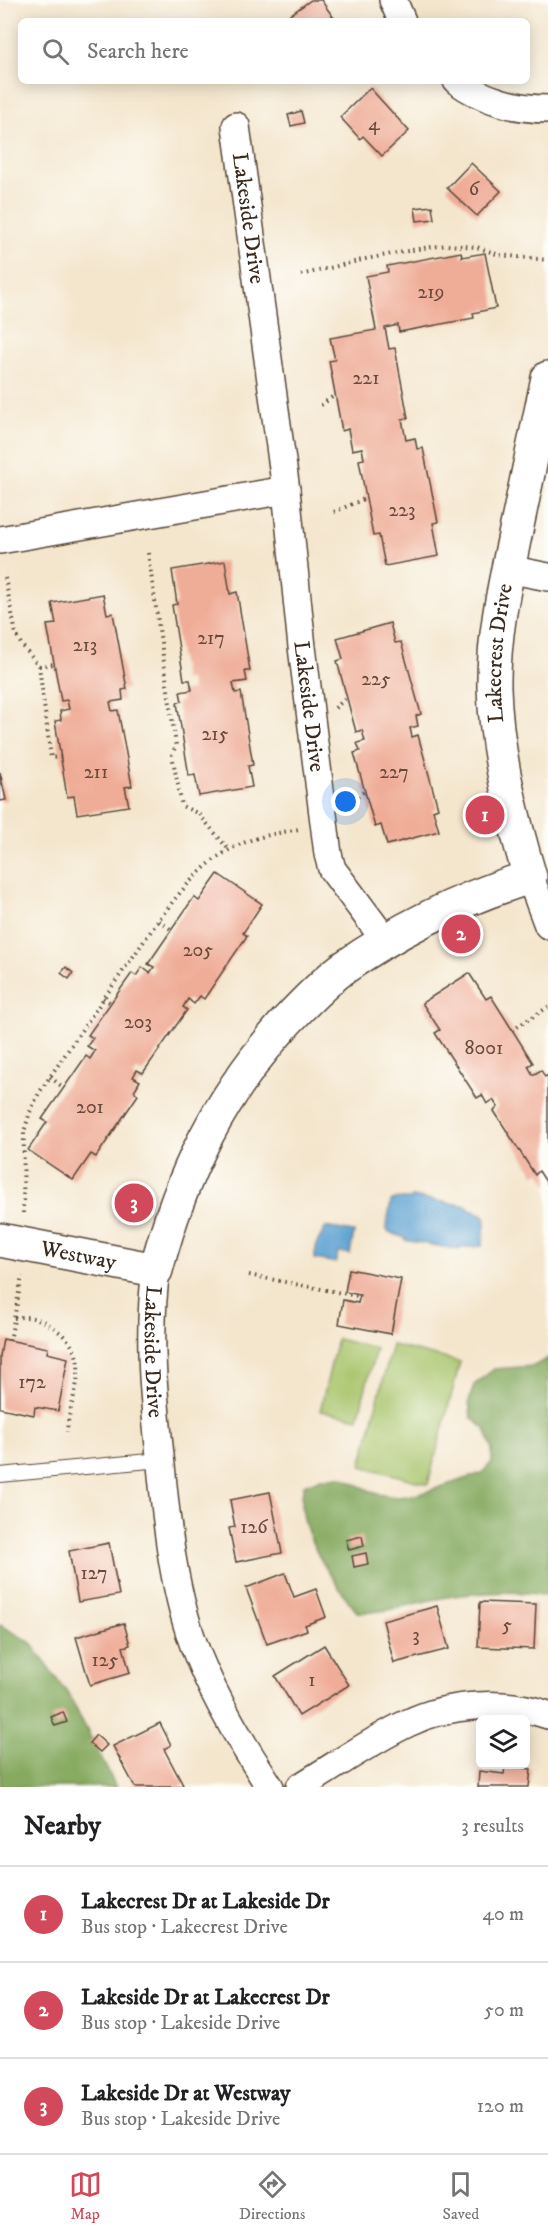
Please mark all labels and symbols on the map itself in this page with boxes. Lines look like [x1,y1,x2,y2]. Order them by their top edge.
house number: 4 [368,112,380,137]
street label: Lakeside Drive [226,151,271,285]
house number: 6 [469,177,480,202]
house number: 219 [417,280,445,305]
house number: 221 [353,366,380,391]
house number: 223 [388,498,416,523]
street label: Lakecrest Drive [480,581,518,724]
house number: 217 [197,626,225,651]
house number: 213 [73,633,97,658]
street label: Lakeside Drive [288,639,331,773]
house number: 225 [361,667,391,692]
house number: 215 [202,722,229,747]
house number: 211 [84,760,108,785]
house number: 227 [379,760,409,785]
your location [331,787,360,816]
pin: 1 [466,792,504,838]
pin: 2 [442,912,480,956]
house number: 205 [183,938,213,963]
house number: 203 [124,1010,152,1035]
house number: 8001 [465,1036,503,1061]
house number: 201 [76,1095,104,1120]
pin: 3 [114,1180,154,1226]
street label: Westway [38,1234,119,1276]
street label: Lakeside Drive [138,1285,170,1419]
house number: 172 [18,1370,46,1395]
house number: 126 [240,1515,268,1540]
house number: 127 [80,1561,108,1586]
house number: 5 [502,1613,512,1638]
house number: 3 [412,1623,420,1648]
house number: 125 [92,1648,119,1673]
house number: 1 [308,1668,316,1693]

